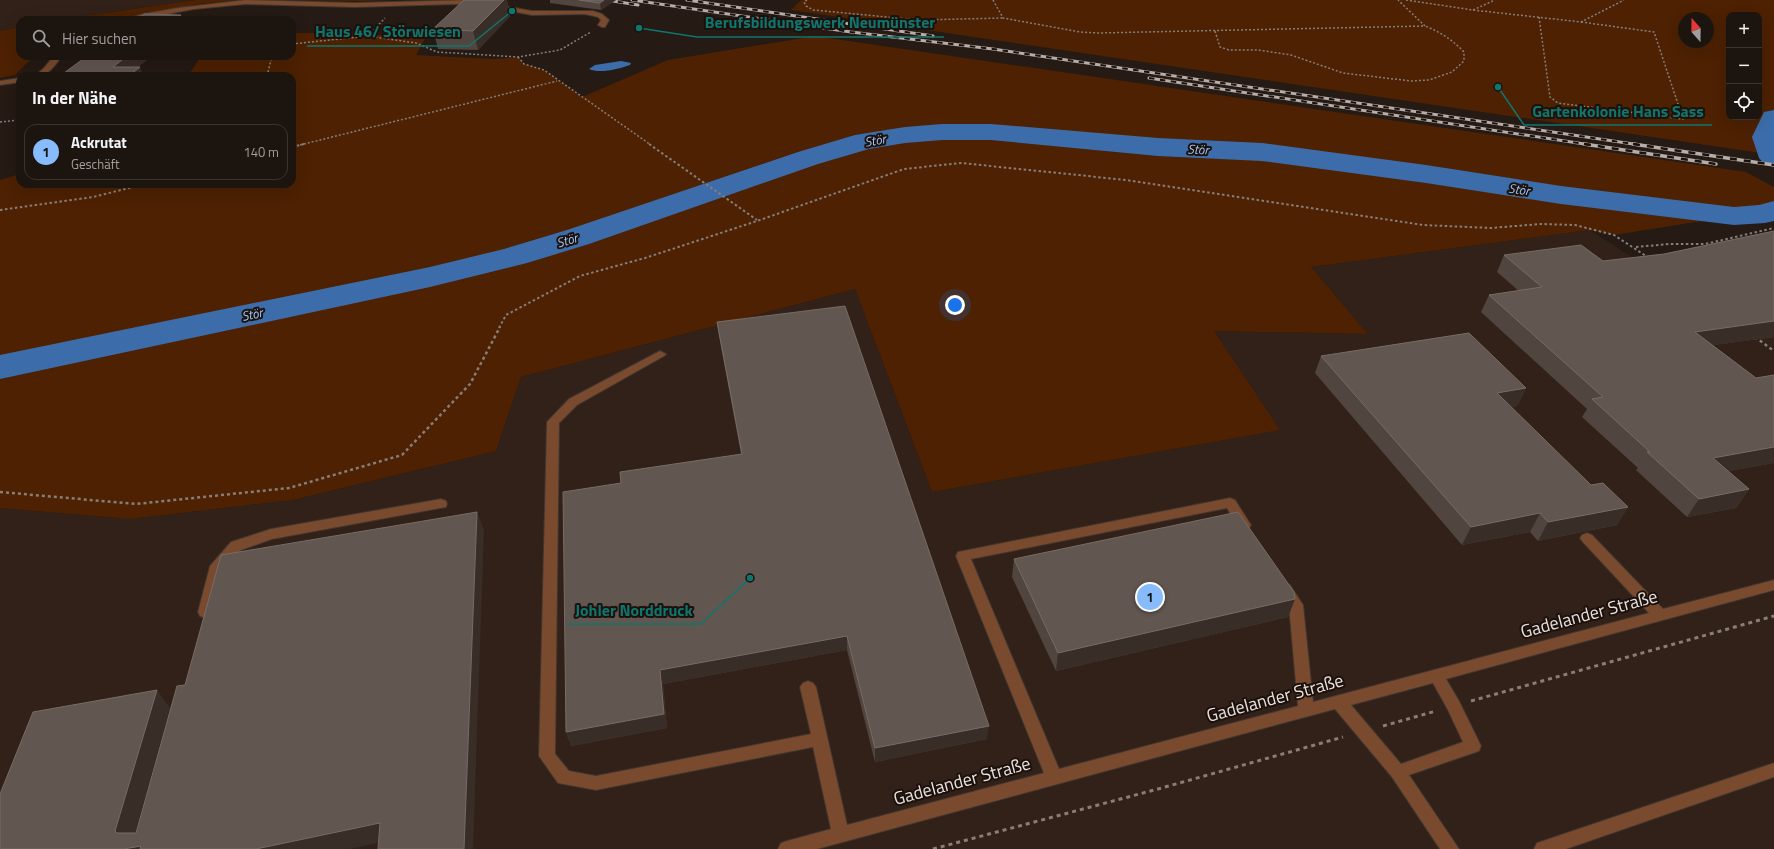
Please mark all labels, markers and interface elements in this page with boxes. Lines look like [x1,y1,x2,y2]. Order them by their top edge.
callout: Berufsbildungswerk Neumünster [697,9,944,37]
text: Berufsbildungswerk Neumünster [705,10,935,34]
north arrow [1678,12,1714,48]
map controls [1726,12,1762,120]
button: + [1726,12,1762,48]
search box [16,16,296,60]
callout: Haus 46/ Störwiesen [307,18,469,46]
text: Haus 46/ Störwiesen [315,19,461,43]
icon: search [30,27,52,49]
text: Hier suchen [62,27,137,50]
button: − [1726,48,1762,84]
button: locate [1726,84,1762,120]
text: In der Nähe [32,85,117,111]
callout: Gartenkolonie Hans Sass [1524,97,1712,125]
text: Gartenkolonie Hans Sass [1532,99,1704,123]
water label: Stör [863,128,889,152]
text: Ackrutat [71,131,127,154]
water label: Stör [1187,138,1211,160]
text: 1 [42,142,50,162]
text: 140 m [243,142,279,162]
text: Geschäft [71,154,120,174]
water label: Stör [1507,178,1533,201]
water label: Stör [554,227,582,253]
your location [945,295,965,315]
water label: Stör [240,302,266,326]
pin: 1 [1137,582,1163,612]
street label: Gadelander Straße [1517,582,1660,645]
callout: Johler Norddruck [567,596,701,624]
text: Johler Norddruck [575,598,693,622]
street label: Gadelander Straße [1203,666,1346,729]
street label: Gadelander Straße [890,749,1033,812]

